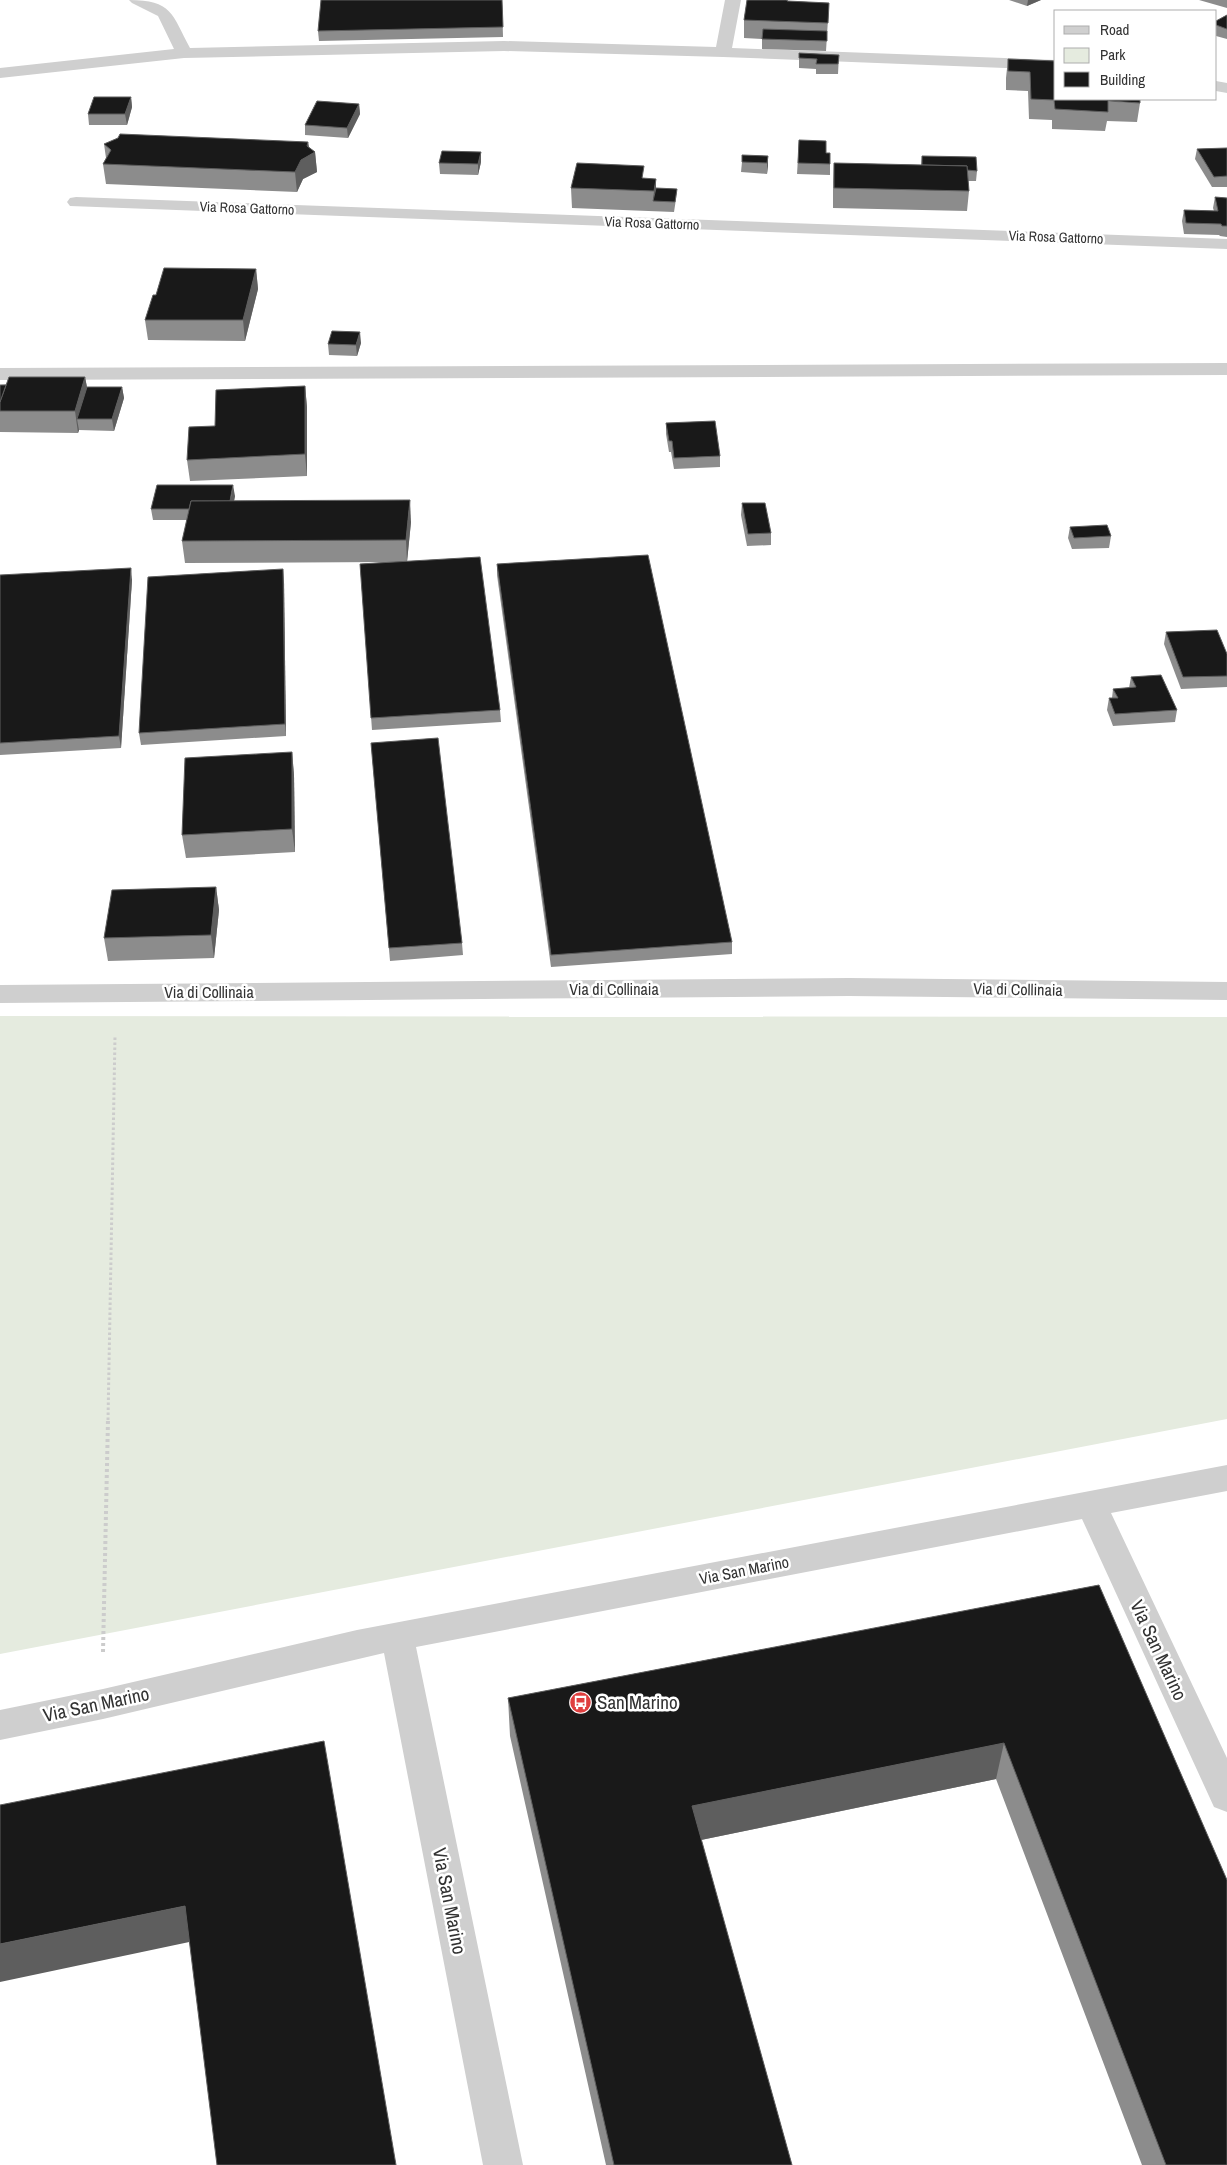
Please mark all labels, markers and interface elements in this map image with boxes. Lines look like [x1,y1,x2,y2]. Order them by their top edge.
legend [1054,10,1217,100]
text: Road [1100,19,1129,40]
text: Park [1100,44,1126,65]
text: Building [1100,69,1145,90]
street label: Via Rosa Gattorno [199,197,295,219]
street label: Via Rosa Gattorno [604,212,700,234]
street label: Via Rosa Gattorno [1008,226,1104,248]
street label: Via di Collinaia [973,977,1064,1001]
street label: Via di Collinaia [569,978,659,1000]
street label: Via di Collinaia [164,981,254,1003]
street label: Via San Marino [697,1551,791,1589]
street label: Via San Marino [1124,1596,1194,1704]
street label: Via San Marino [40,1680,152,1728]
place label: San Marino [597,1689,678,1715]
bus stop icon: San Marino [569,1690,593,1714]
street label: Via San Marino [427,1846,473,1956]

